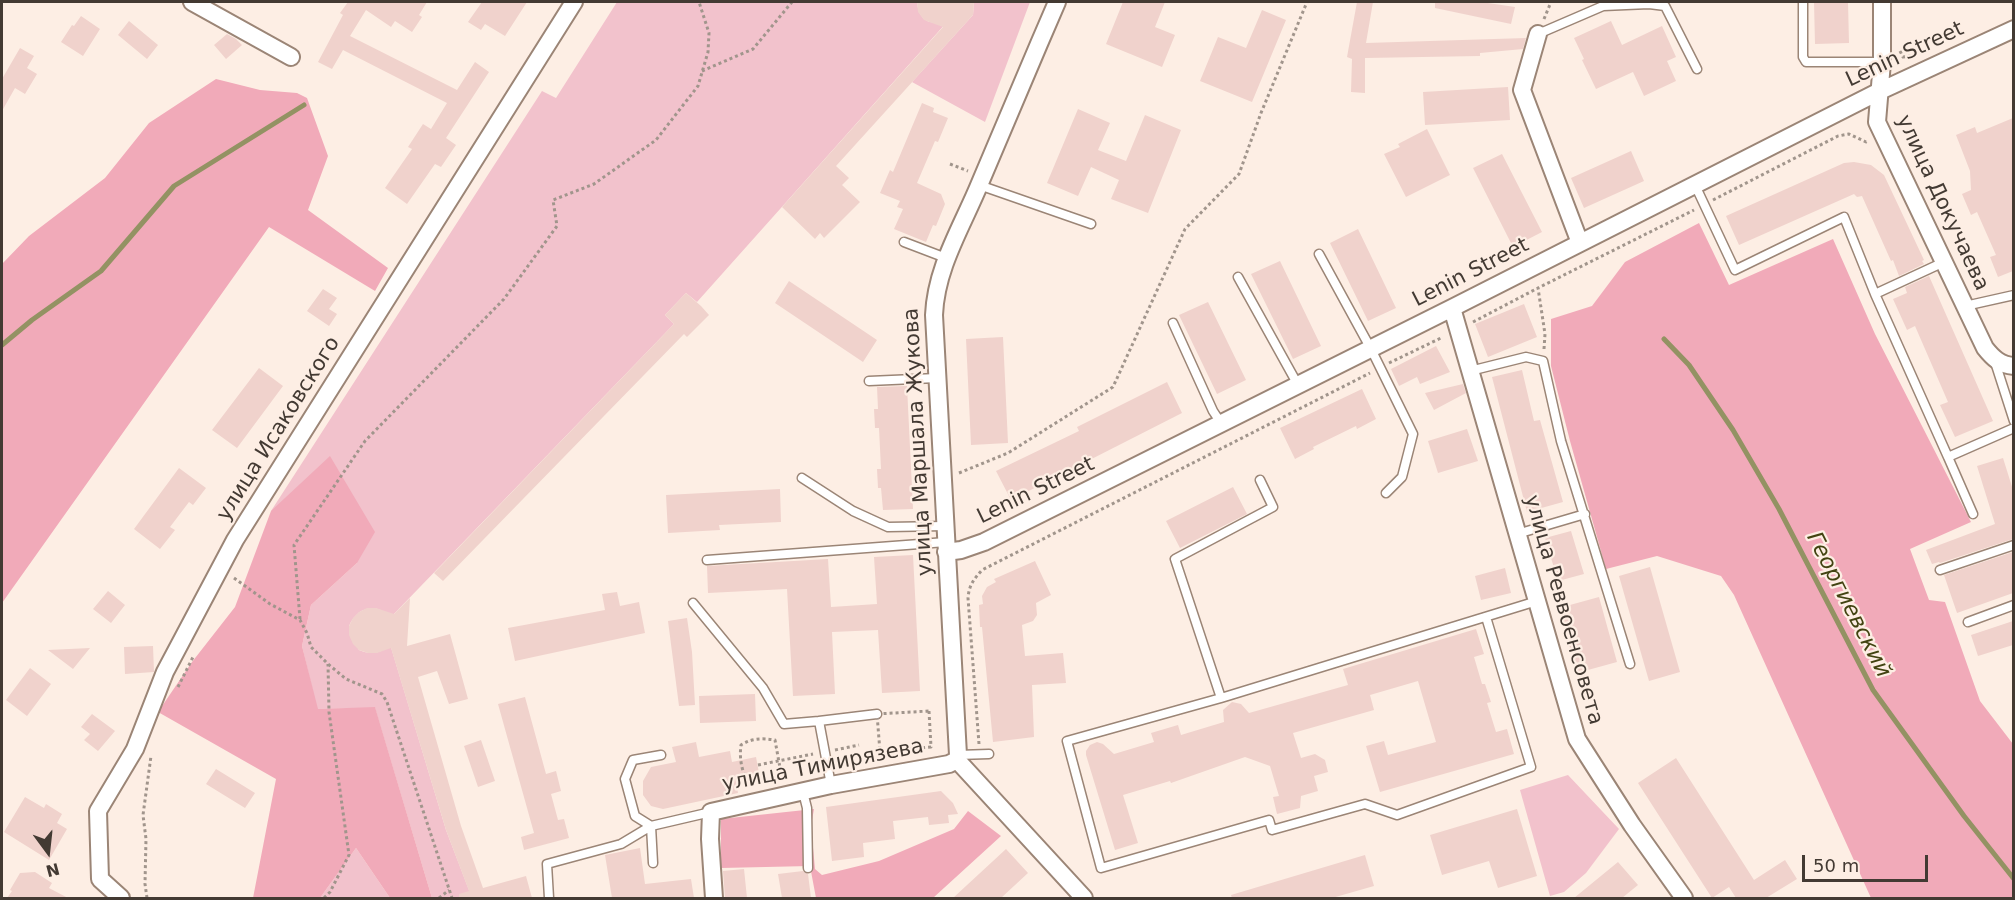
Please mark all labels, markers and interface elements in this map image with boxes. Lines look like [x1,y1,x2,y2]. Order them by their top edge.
street label: Lenin Street [1842,17,1968,93]
street label: улица Докучаева [1890,111,1994,295]
street label: Lenin Street [1409,233,1533,313]
street label: улица Маршала Жукова [899,307,939,577]
street label: улица Исаковского [212,332,346,526]
street label: Lenin Street [973,452,1099,530]
street label: улица Реввоенсовета [1518,492,1608,728]
water label: Георгиевский [1800,528,1896,682]
street label: улица Тимирязева [720,734,926,798]
north arrow [18,822,78,882]
scale bar [1805,843,1931,881]
text: 50 m [1813,855,1859,876]
text: N [44,859,62,881]

